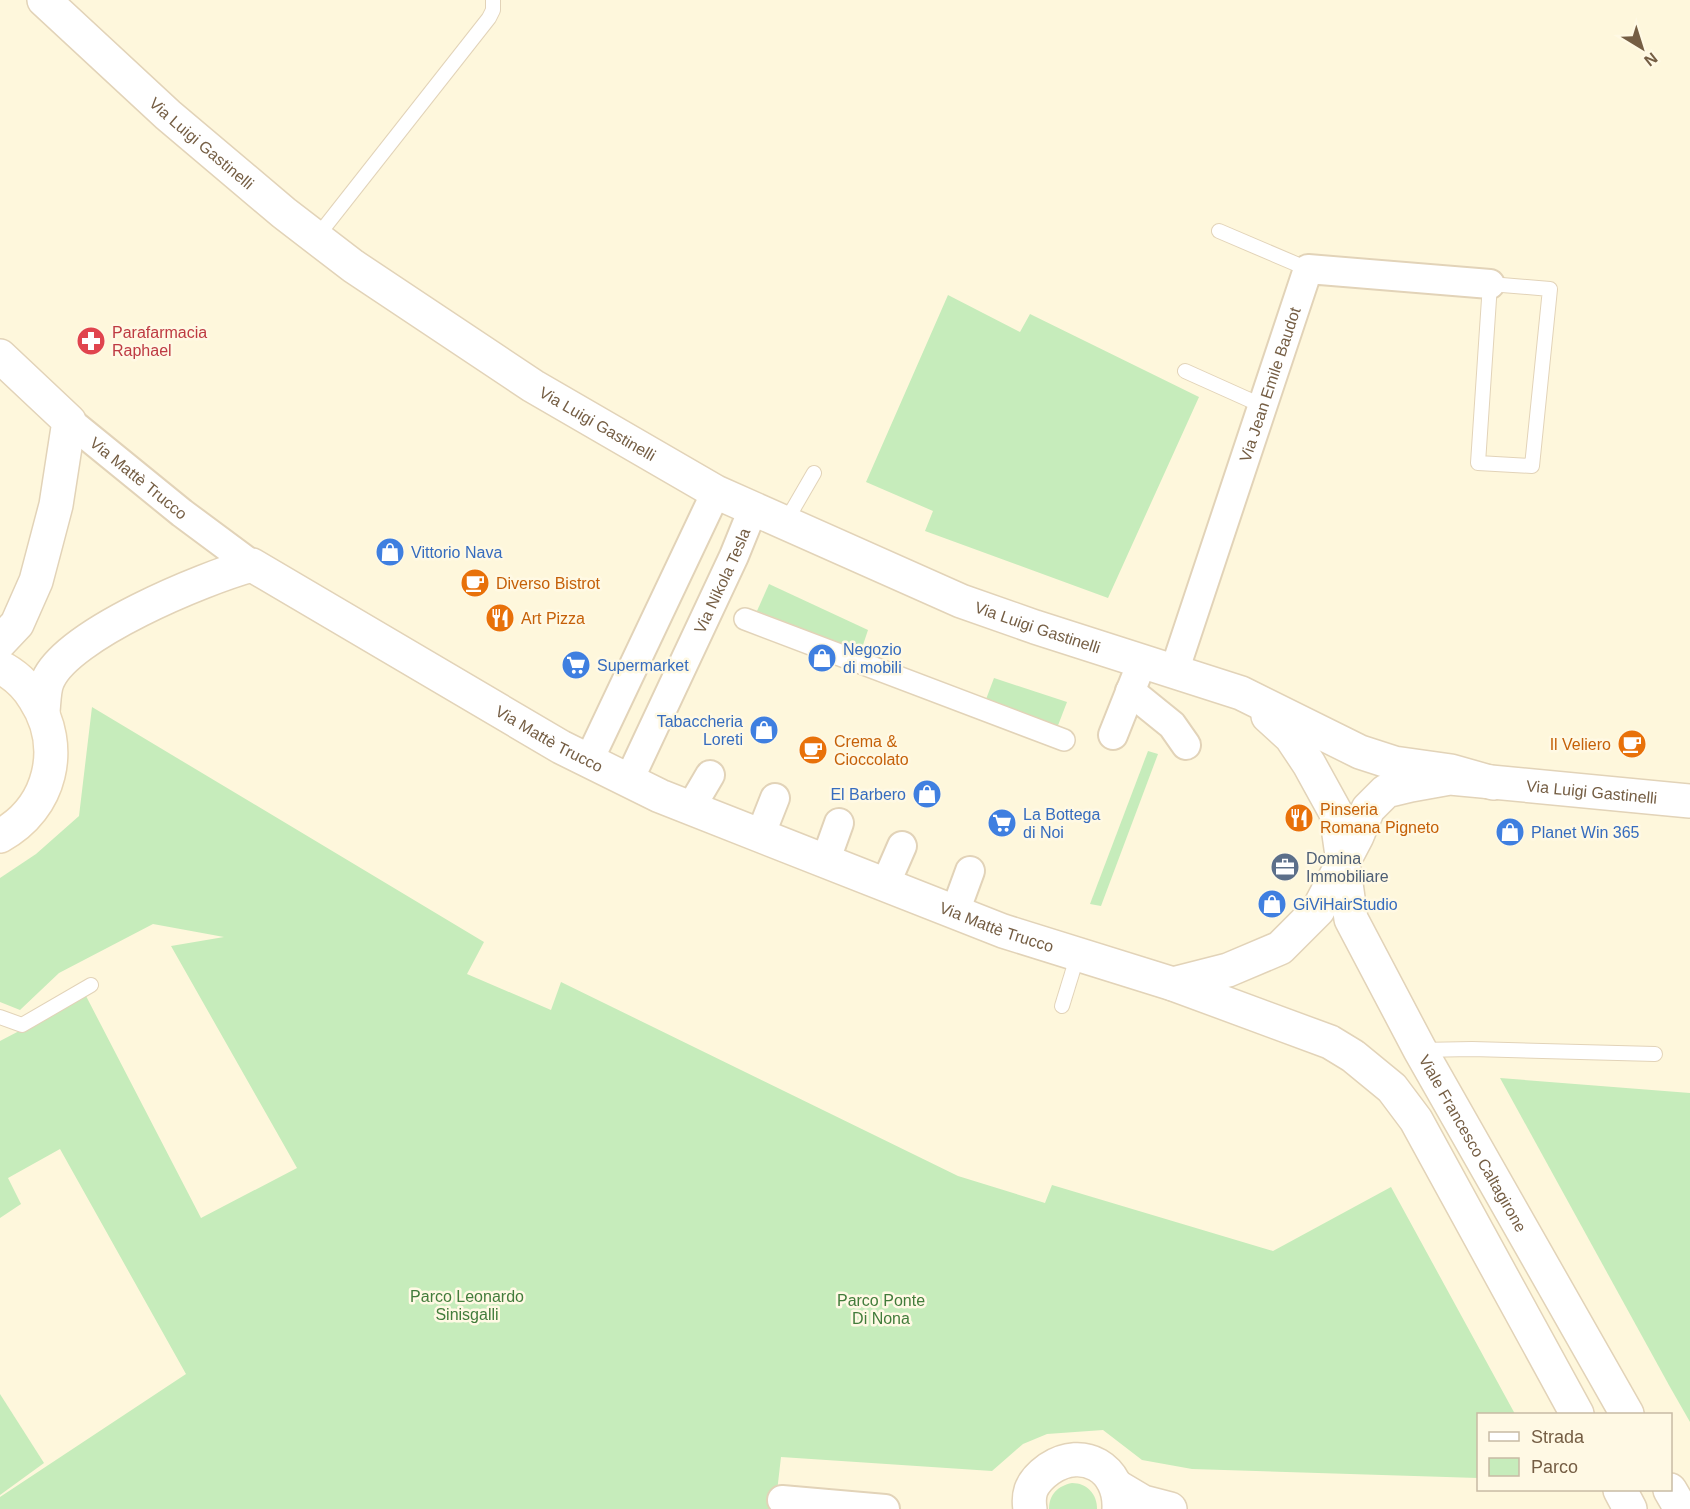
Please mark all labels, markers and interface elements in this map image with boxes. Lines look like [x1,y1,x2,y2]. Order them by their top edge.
north arrow [1612,18,1672,78]
text: N [1641,49,1661,70]
street label: Via Luigi Gastinelli [146,94,257,192]
street label: Via Jean Emile Baudot [1236,305,1303,464]
place label: Parafarmacia Raphael [112,324,207,359]
pharmacy icon: Parafarmacia Raphael [75,325,107,357]
street label: Via Luigi Gastinelli [536,383,659,464]
street label: Via Mattè Trucco [87,433,191,522]
street label: Via Nikola Tesla [691,526,753,636]
shop icon: Vittorio Nava [374,536,406,568]
place label: Vittorio Nava [411,544,502,561]
cafe icon: Diverso Bistrot [459,567,491,599]
place label: Diverso Bistrot [496,575,601,592]
street label: Via Luigi Gastinelli [973,598,1103,656]
restaurant icon: Art Pizza [484,602,516,634]
place label: Art Pizza [521,610,585,627]
place label: Negozio di mobili [843,641,902,676]
shop icon: Negozio di mobili [806,642,838,674]
supermarket icon: Supermarket [560,649,592,681]
place label: Supermarket [597,657,689,674]
street label: Via Mattè Trucco [493,702,606,775]
place label: Tabaccheria Loreti [657,713,743,748]
shop icon: Tabaccheria Loreti [748,714,780,746]
cafe icon: Il Veliero [1616,728,1648,760]
place label: Crema & Cioccolato [834,733,909,768]
cafe icon: Crema & Cioccolato [797,734,829,766]
place label: Il Veliero [1550,736,1611,753]
street label: Via Luigi Gastinelli [1526,777,1658,806]
shop icon: El Barbero [911,778,943,810]
place label: El Barbero [830,786,906,803]
place label: Pinseria Romana Pigneto [1320,801,1439,836]
restaurant icon: Pinseria Romana Pigneto [1283,802,1315,834]
place label: La Bottega di Noi [1023,806,1101,841]
supermarket icon: La Bottega di Noi [986,807,1018,839]
shop icon: Planet Win 365 [1494,816,1526,848]
place label: Planet Win 365 [1531,824,1640,841]
place label: Domina Immobiliare [1306,850,1389,885]
office icon: Domina Immobiliare [1269,851,1301,883]
shop icon: GiViHairStudio [1256,888,1288,920]
place label: GiViHairStudio [1293,896,1398,913]
street label: Via Mattè Trucco [937,898,1056,955]
street label: Viale Francesco Caltagirone [1416,1052,1530,1235]
park label: Parco Leonardo Sinisgalli [410,1288,524,1323]
park label: Parco Ponte Di Nona [837,1292,925,1327]
legend [1477,1413,1672,1491]
text: Strada [1531,1427,1585,1447]
text: Parco [1531,1457,1578,1477]

